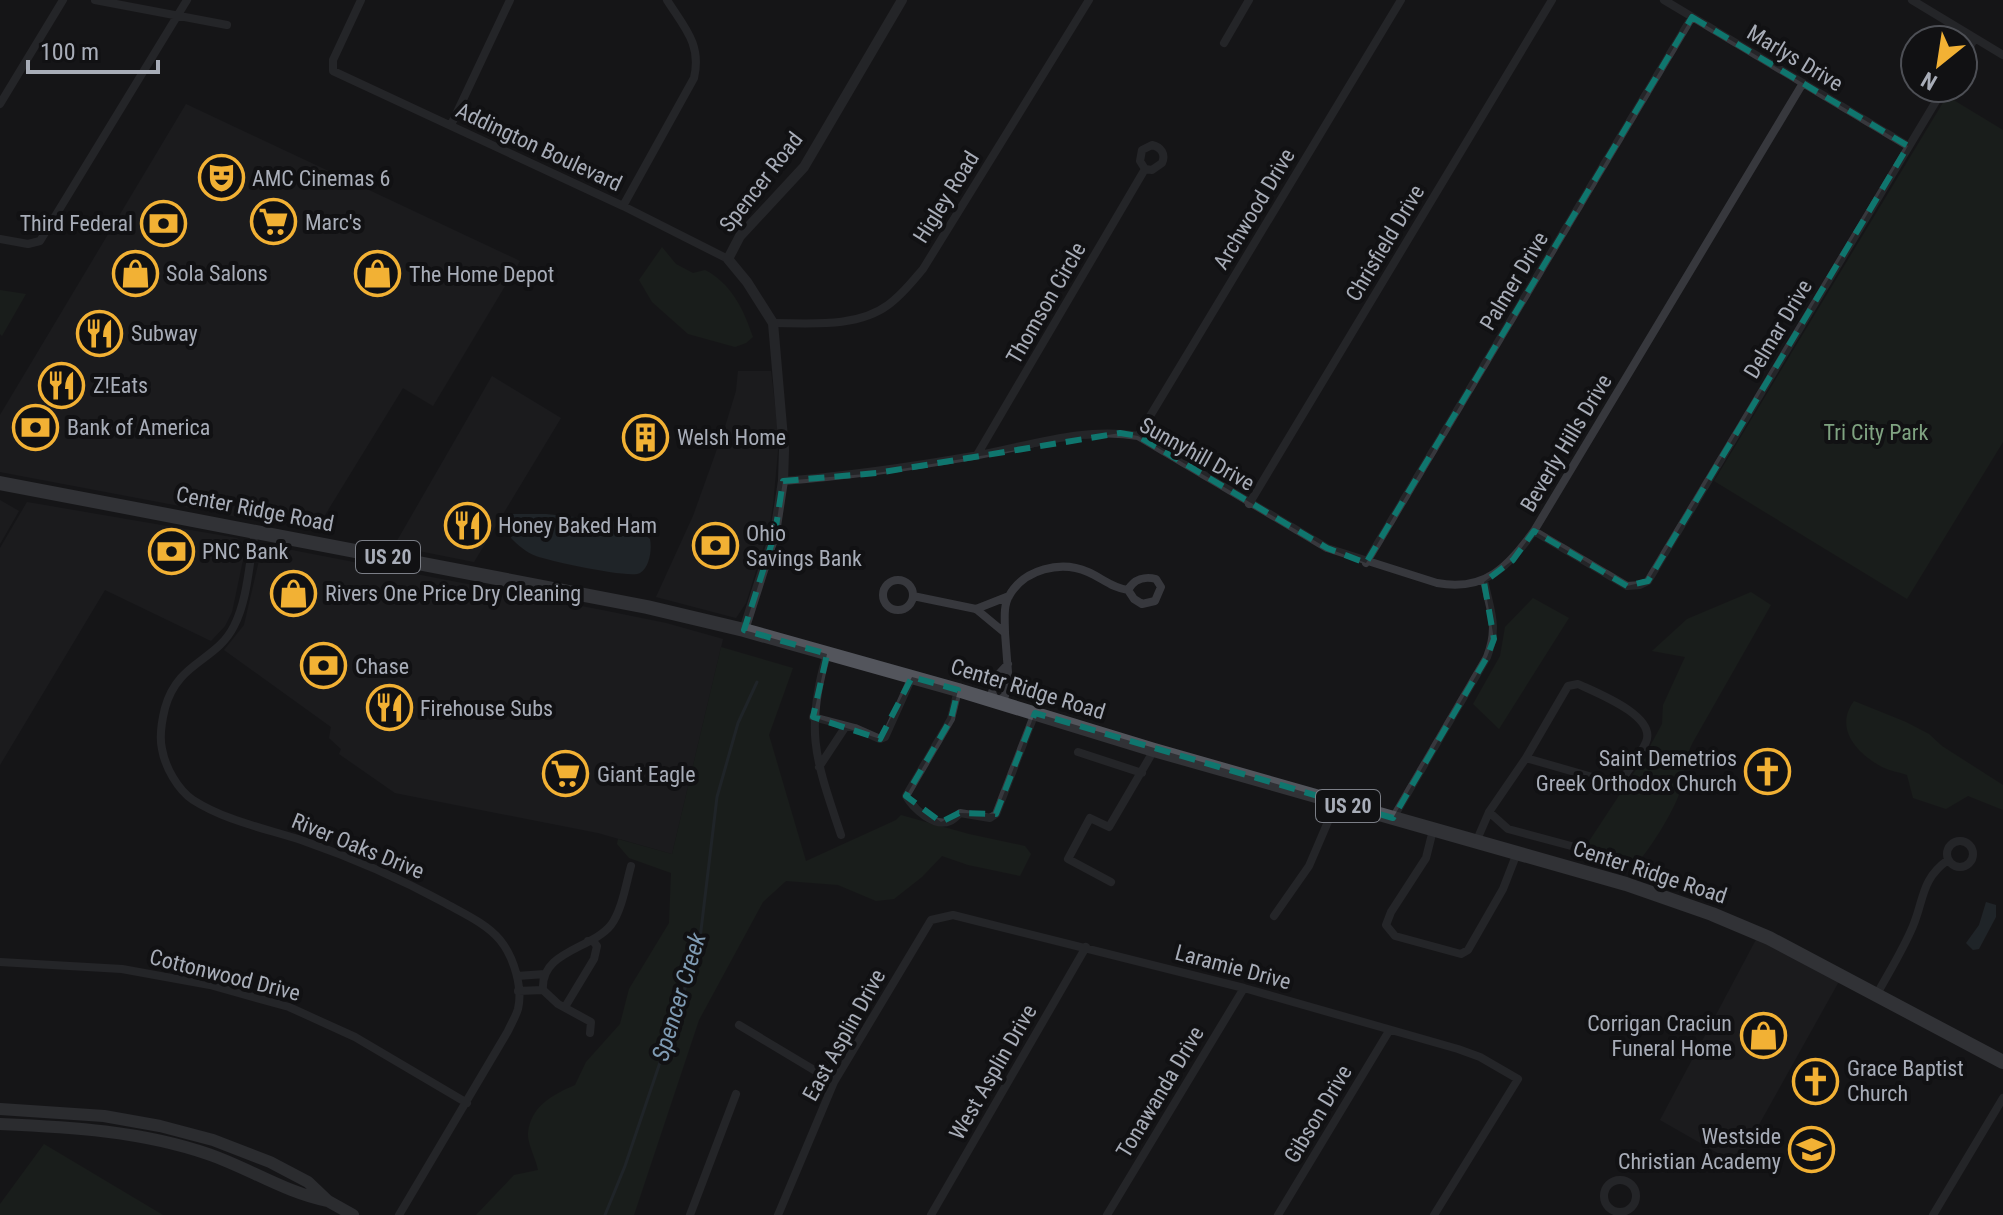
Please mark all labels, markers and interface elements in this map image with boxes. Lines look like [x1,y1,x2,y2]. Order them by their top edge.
street label: Marlys Drive [1743,20,1847,96]
scale bar [28,24,158,74]
north arrow [1899,24,1979,104]
text: 100 m [40,38,99,66]
text: N [1917,67,1941,95]
street label: Addington Boulevard [452,98,626,196]
street label: Spencer Road [714,127,808,237]
street label: Archwood Drive [1208,144,1300,274]
street label: Higley Road [908,147,984,247]
theatre icon: AMC Cinemas 6 [197,154,245,202]
place label: AMC Cinemas 6 [252,166,390,191]
street label: Chrisfield Drive [1341,180,1429,306]
supermarket icon: Marc's [250,198,298,246]
bank icon: Third Federal [140,199,188,247]
place label: Marc's [305,210,362,235]
place label: Third Federal [20,211,133,236]
street label: Palmer Drive [1475,227,1553,335]
street label: Thomson Circle [1001,238,1091,368]
shop icon: Sola Salons [111,249,159,297]
shop icon: The Home Depot [354,250,402,298]
place label: Sola Salons [166,261,268,286]
place label: The Home Depot [409,262,554,287]
street label: Delmar Drive [1739,275,1817,383]
restaurant icon: Subway [76,309,124,357]
place label: Subway [131,321,198,346]
restaurant icon: Z!Eats [38,361,86,409]
street label: Beverly Hills Drive [1515,370,1617,516]
place label: Z!Eats [93,373,148,398]
bank icon: Bank of America [12,403,60,451]
street label: Sunnyhill Drive [1135,412,1259,496]
building icon: Welsh Home [622,413,670,461]
place label: Bank of America [67,415,210,440]
park label: Tri City Park [1824,420,1929,445]
place label: Welsh Home [677,425,786,450]
street label: Center Ridge Road [174,481,336,537]
restaurant icon: Honey Baked Ham [443,501,491,549]
place label: Honey Baked Ham [498,513,657,538]
place label: Ohio Savings Bank [746,521,862,571]
bank icon: Ohio Savings Bank [691,522,739,570]
bank icon: PNC Bank [147,527,195,575]
place label: PNC Bank [202,539,289,564]
road number: US 20 [356,541,420,573]
shop icon: Rivers One Price Dry Cleaning [270,569,318,617]
place label: Rivers One Price Dry Cleaning [325,581,581,606]
bank icon: Chase [300,642,348,690]
place label: Chase [355,654,409,679]
street label: Center Ridge Road [948,654,1108,724]
restaurant icon: Firehouse Subs [365,684,413,732]
place label: Firehouse Subs [420,696,553,721]
place label: Saint Demetrios Greek Orthodox Church [1536,746,1737,796]
church icon: Saint Demetrios Greek Orthodox Church [1744,747,1792,795]
supermarket icon: Giant Eagle [542,750,590,798]
place label: Giant Eagle [597,762,695,787]
road number: US 20 [1316,790,1380,822]
street label: River Oaks Drive [288,808,428,884]
street label: Center Ridge Road [1570,835,1730,909]
water label: Spencer Creek [646,929,712,1064]
street label: Laramie Drive [1172,940,1294,994]
street label: Cottonwood Drive [147,944,303,1006]
street label: East Asplin Drive [798,965,890,1105]
street label: West Asplin Drive [944,1000,1042,1144]
place label: Corrigan Craciun Funeral Home [1587,1011,1732,1061]
shop icon: Corrigan Craciun Funeral Home [1739,1012,1787,1060]
street label: Tonawanda Drive [1111,1022,1209,1162]
place label: Grace Baptist Church [1847,1056,1964,1106]
church icon: Grace Baptist Church [1792,1057,1840,1105]
street label: Gibson Drive [1279,1061,1357,1167]
place label: Westside Christian Academy [1618,1124,1781,1174]
school or university icon: Westside Christian Academy [1788,1125,1836,1173]

